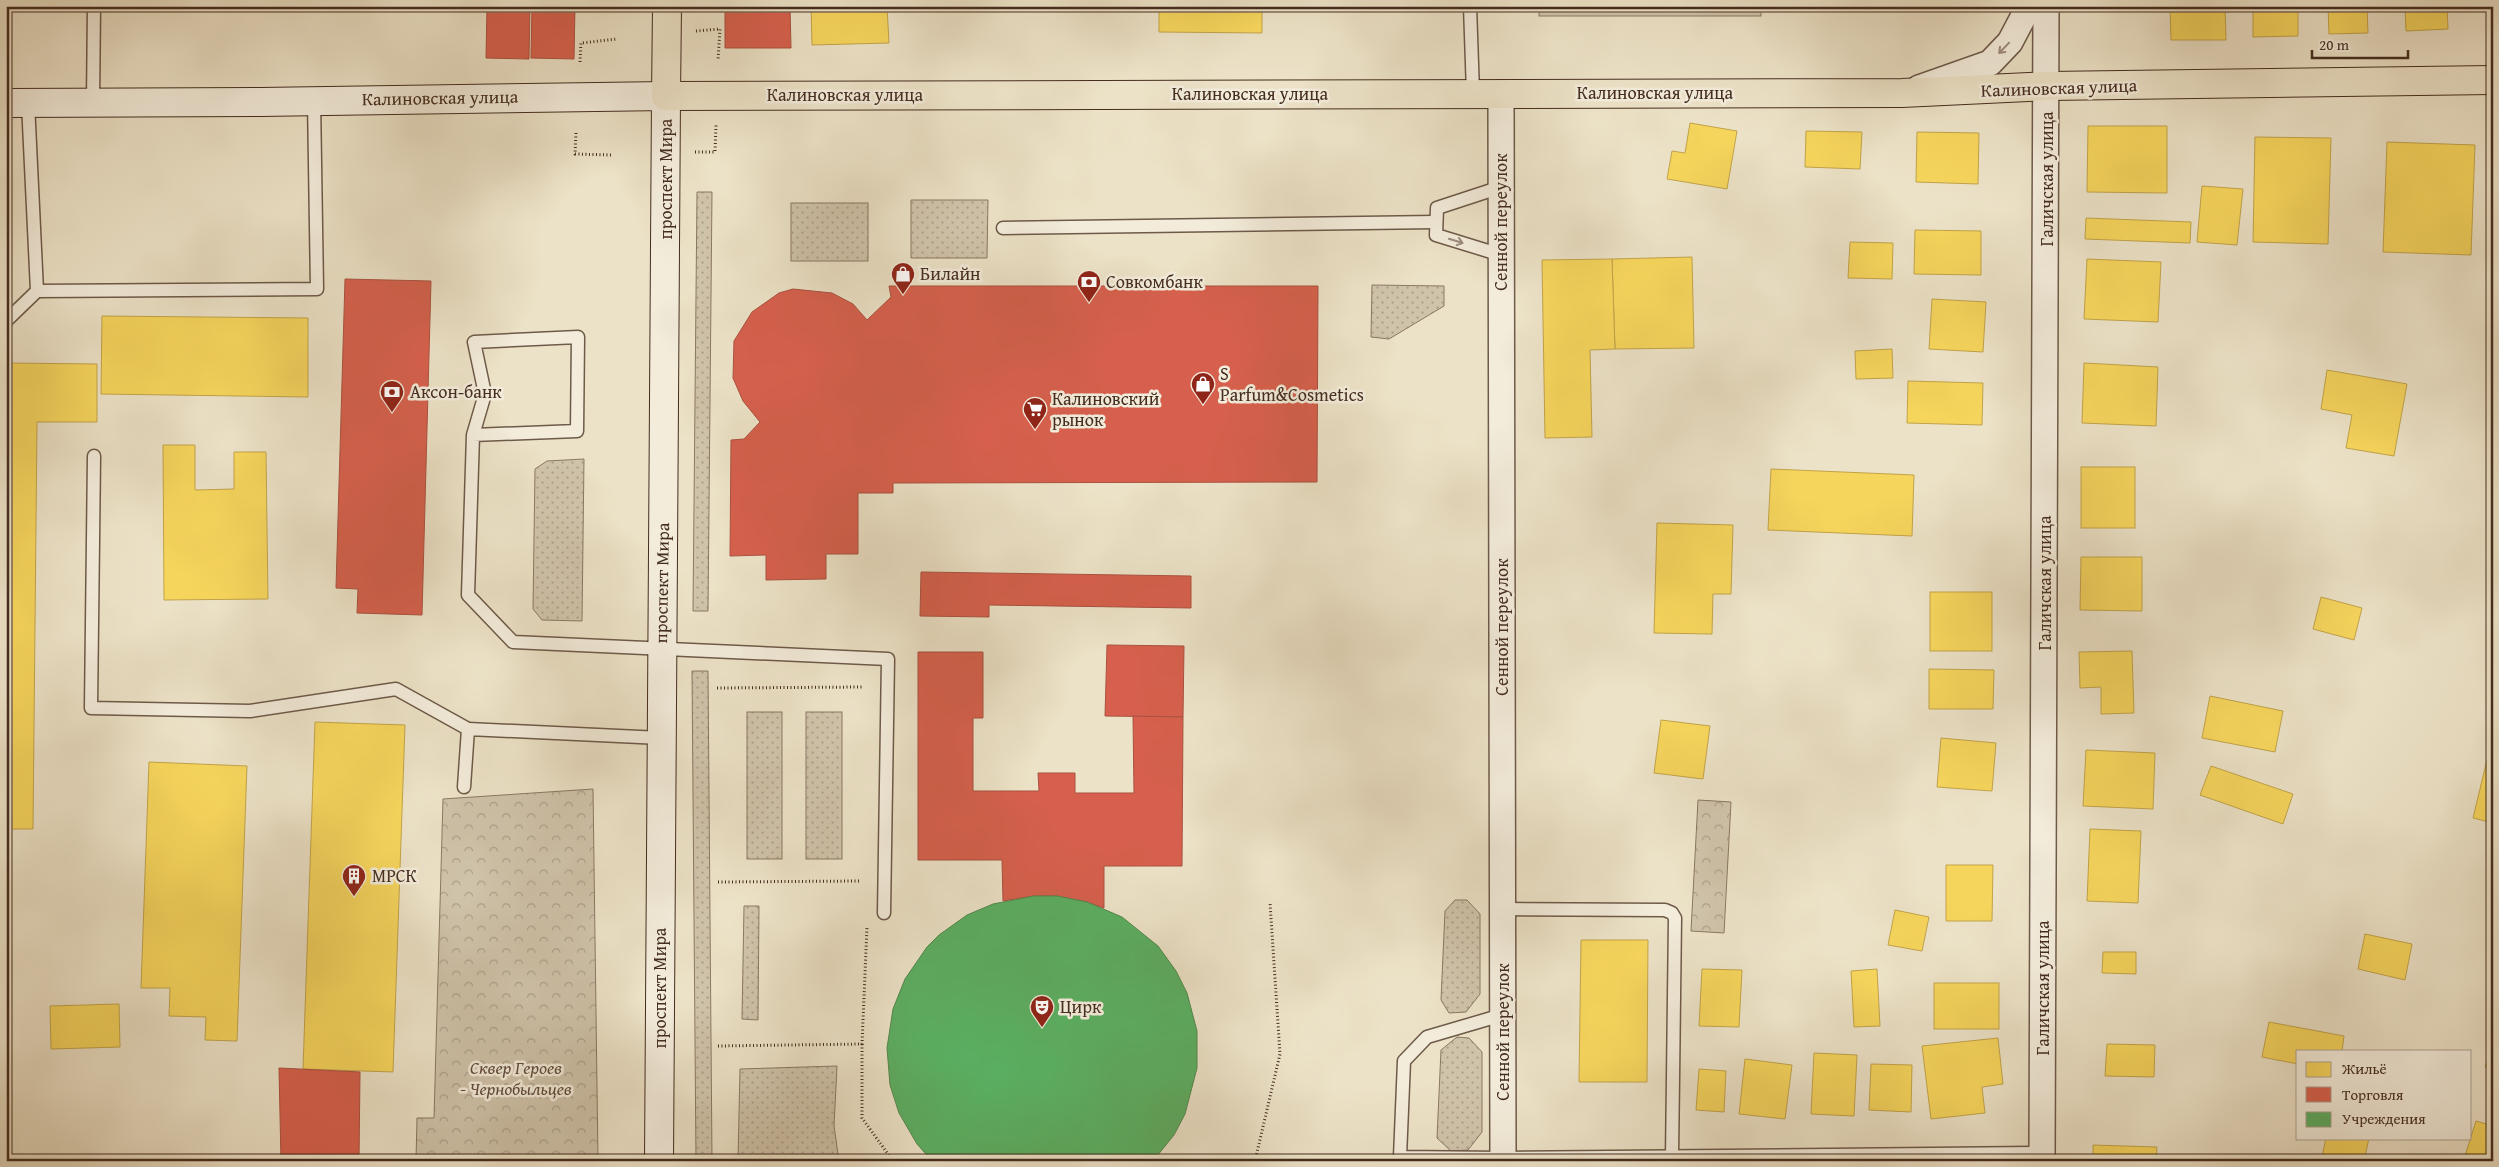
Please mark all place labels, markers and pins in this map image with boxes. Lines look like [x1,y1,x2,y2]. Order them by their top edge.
place label: Билайн [920,260,981,287]
shop icon: Билайн [890,261,916,295]
place label: Совкомбанк [1106,268,1203,295]
bank icon: Совкомбанк [1076,269,1102,303]
place label: S Parfum&Cosmetics [1220,360,1364,408]
shop icon: S Parfum&Cosmetics [1190,371,1216,405]
place label: Аксон-банк [410,378,502,405]
bank icon: Аксон-банк [379,379,405,413]
place label: Калиновский рынок [1052,385,1160,433]
supermarket icon: Калиновский рынок [1022,396,1048,430]
place label: МРСК [372,862,417,889]
building icon: МРСК [341,863,367,897]
place label: Цирк [1060,993,1102,1020]
theatre icon: Цирк [1029,994,1055,1028]

